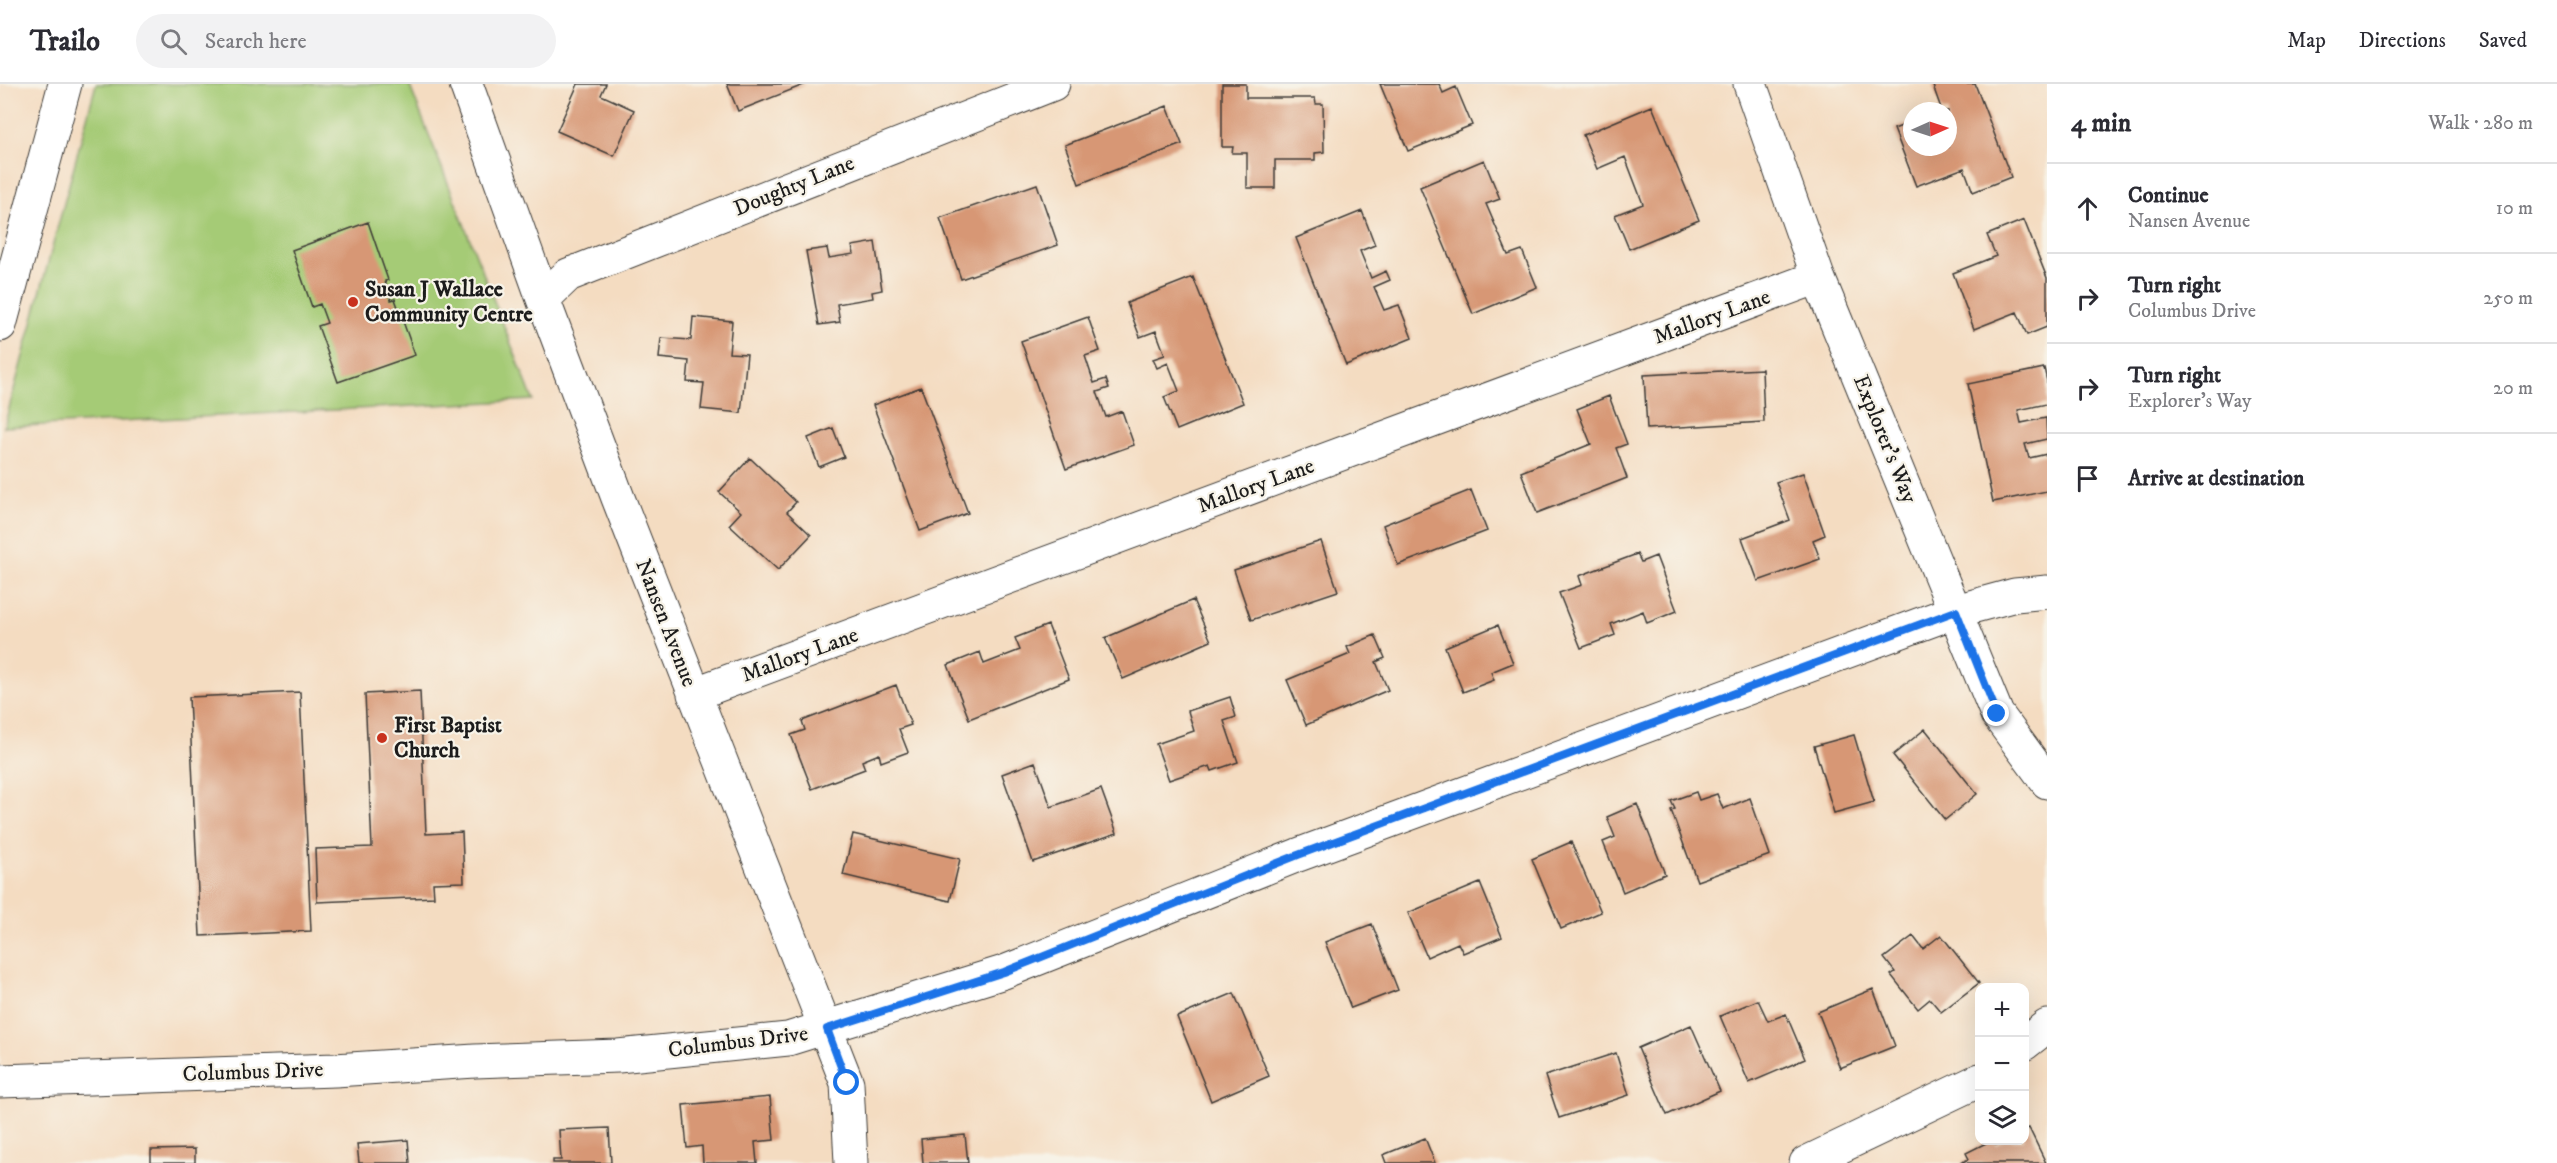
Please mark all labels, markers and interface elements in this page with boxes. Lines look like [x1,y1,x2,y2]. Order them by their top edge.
search box [136,14,556,68]
text: Trailo [30,24,100,59]
icon: search [157,25,190,58]
text: Search here [205,28,307,55]
text: Map [2287,28,2326,54]
text: Directions [2359,28,2446,54]
text: Saved [2479,28,2527,54]
north arrow [1903,102,1957,156]
text: 4 min [2071,107,2131,140]
text: Walk · 280 m [2428,111,2533,136]
street label: Doughty Lane [730,150,858,222]
text: Continue [2128,182,2209,209]
icon: ahead [2071,192,2104,225]
text: 10 m [2496,196,2533,221]
text: Nansen Avenue [2128,209,2250,234]
text: Turn right [2128,272,2221,299]
place label: Susan J Wallace Community Centre [365,276,533,328]
icon: right [2071,282,2104,315]
street label: Mallory Lane [1650,283,1774,351]
text: 250 m [2483,286,2533,311]
marker: Susan J Wallace Community Centre [346,295,360,309]
text: Columbus Drive [2128,299,2256,324]
text: Turn right [2128,362,2221,389]
street label: Explorer's Way [1847,371,1923,508]
icon: right [2071,372,2104,405]
text: 20 m [2493,376,2533,401]
text: Explorer's Way [2128,389,2252,414]
street label: Mallory Lane [1194,452,1318,520]
icon: arrive [2071,462,2104,495]
text: Arrive at destination [2128,465,2305,492]
street label: Nansen Avenue [629,555,703,691]
street label: Mallory Lane [738,621,862,689]
route end [1983,700,2009,726]
place label: First Baptist Church [394,712,502,764]
marker: First Baptist Church [375,731,389,745]
map controls [1975,983,2029,1145]
button: + [1975,983,2029,1037]
street label: Columbus Drive [666,1020,810,1064]
button: − [1975,1037,2029,1091]
street label: Columbus Drive [182,1056,324,1088]
route start [833,1069,859,1095]
button: layers [1975,1091,2029,1145]

